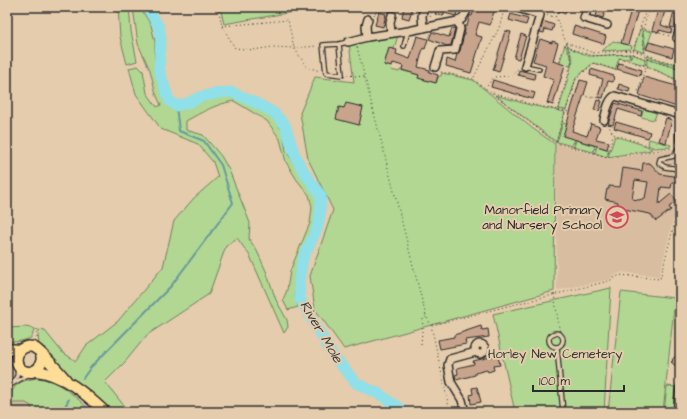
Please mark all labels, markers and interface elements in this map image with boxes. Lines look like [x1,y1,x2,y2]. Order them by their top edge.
place label: Manorfield Primary and Nursery School [482,201,602,235]
school or university icon: Manorfield Primary and Nursery School [604,204,630,230]
water label: River Mole [295,297,348,368]
park label: Horley New Cemetery [488,345,622,364]
scale bar [533,367,624,393]
text: 100 m [539,373,570,390]

